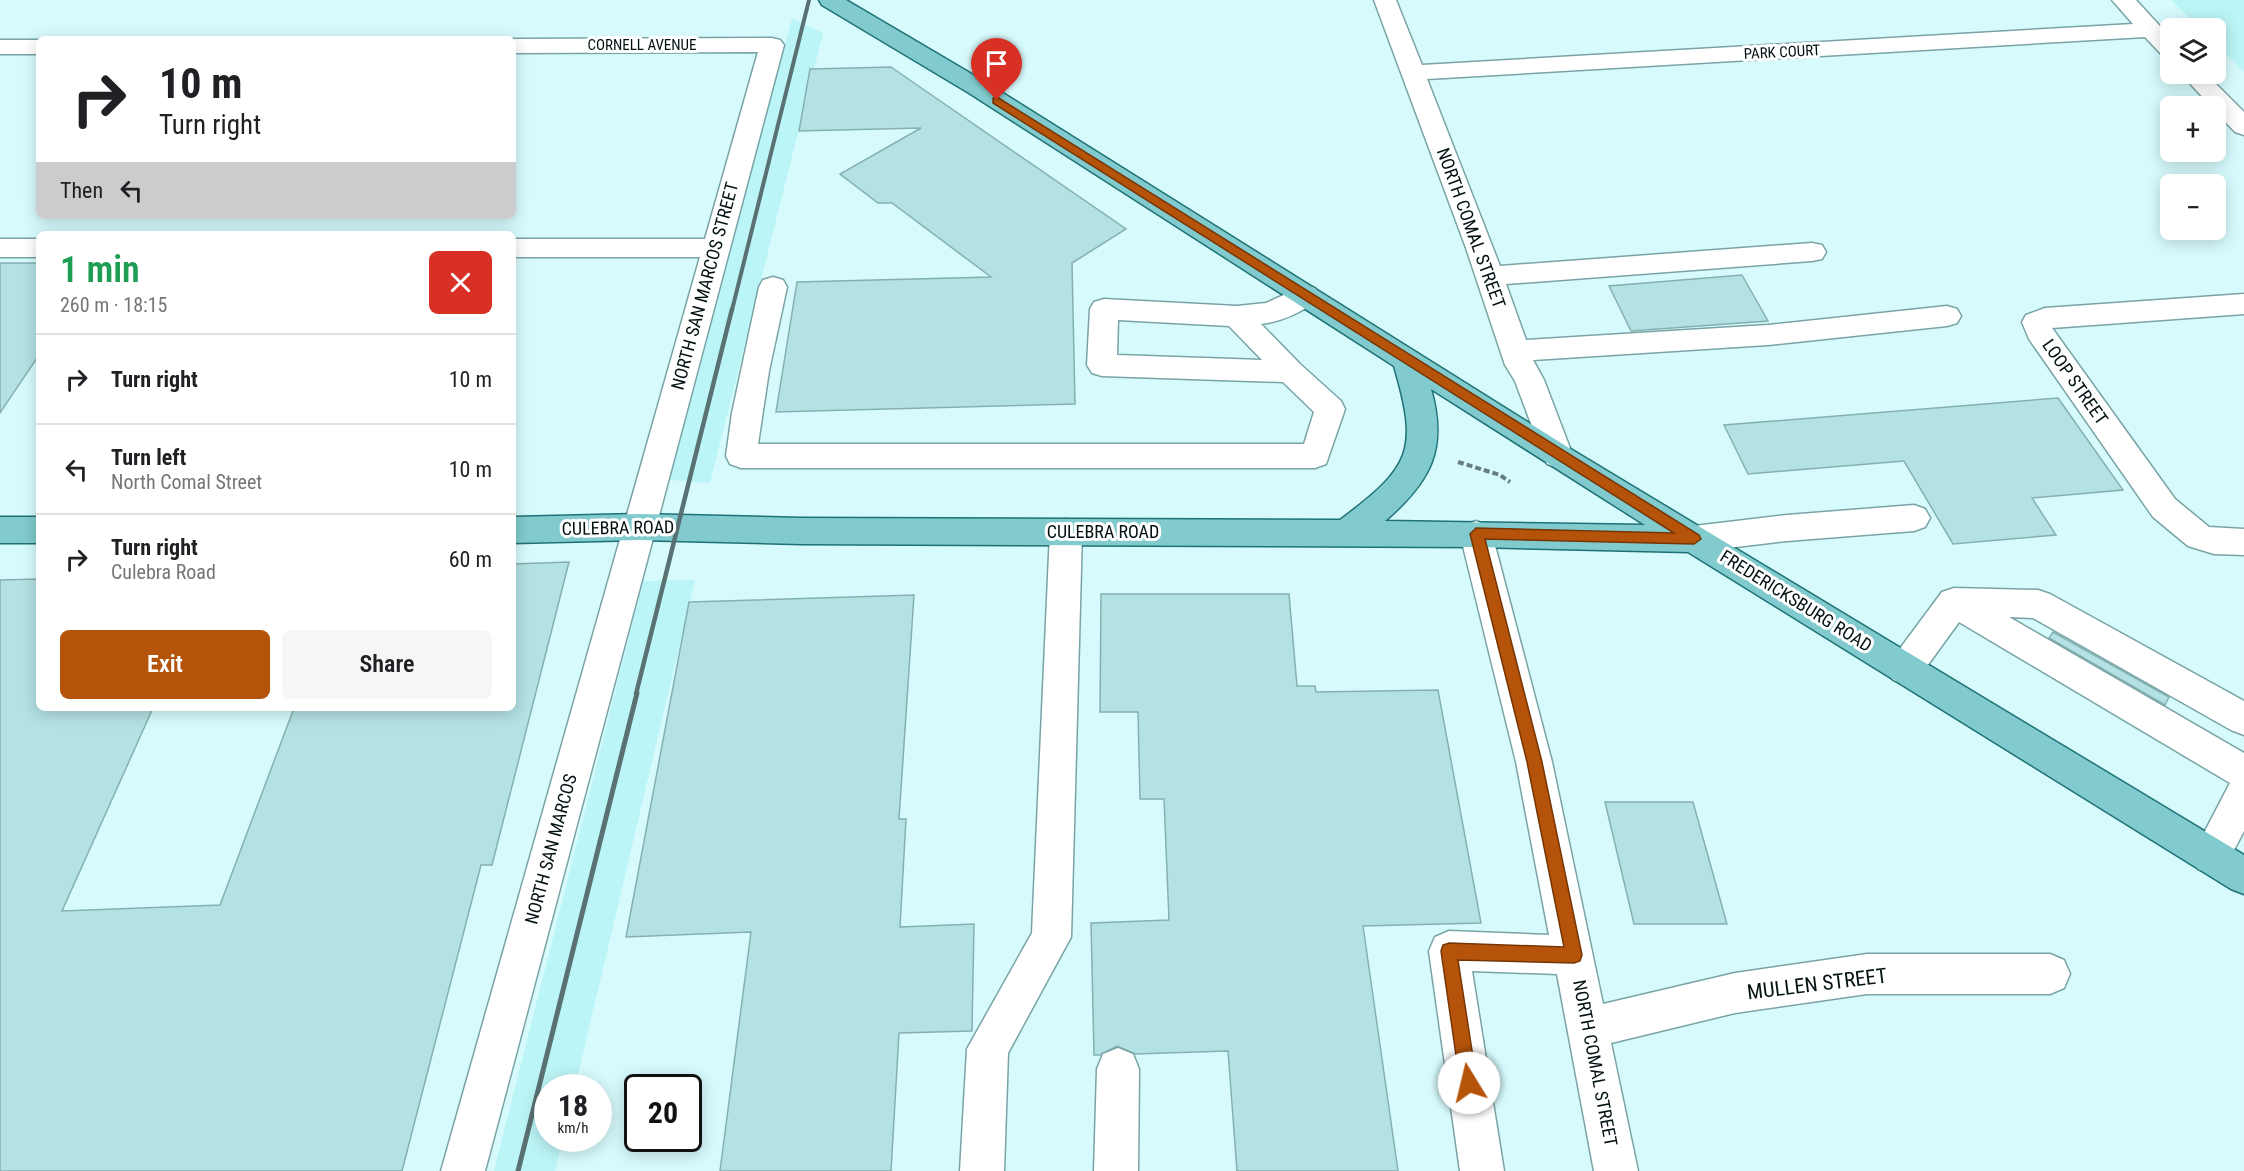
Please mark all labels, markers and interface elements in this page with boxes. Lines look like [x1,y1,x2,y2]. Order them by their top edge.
map controls [2160,18,2226,240]
button: layers [2160,18,2226,84]
street label: CORNELL AVENUE [588,36,697,54]
pin [971,38,1022,100]
street label: PARK COURT [1743,41,1821,63]
icon: arrive [980,47,1013,80]
text: 10 m [159,59,242,108]
icon: right [60,60,138,138]
button: + [2160,96,2226,162]
text: Turn right [159,109,261,141]
street label: NORTH COMAL STREET [1433,145,1510,311]
icon: left [115,174,148,207]
button: − [2160,174,2226,240]
text: Then [60,178,103,203]
street label: NORTH SAN MARCOS STREET [667,180,742,392]
text: 1 min [60,249,140,291]
button: close [429,251,492,314]
text: 260 m · 18:15 [60,293,167,317]
street label: LOOP STREET [2038,335,2113,428]
icon: right [60,363,93,396]
text: Turn right [111,367,198,392]
text: 10 m [449,367,492,392]
text: Turn left [111,445,186,470]
icon: left [60,453,93,486]
text: 10 m [449,457,492,482]
text: North Comal Street [111,470,262,494]
street label: CULEBRA ROAD [562,516,674,539]
street label: CULEBRA ROAD [1047,521,1159,542]
text: Turn right [111,535,198,560]
icon: right [60,543,93,576]
street label: FREDERICKSBURG ROAD [1717,545,1876,656]
text: 60 m [449,547,492,572]
text: Culebra Road [111,560,216,584]
button: Exit [60,630,270,699]
button: Share [282,630,492,699]
street label: NORTH SAN MARCOS [520,772,581,926]
street label: MULLEN STREET [1746,963,1888,1004]
street label: NORTH COMAL STREET [1569,978,1622,1148]
position arrow [1437,1051,1501,1115]
speed limit sign: 20 [624,1074,702,1152]
text: 18 [558,1088,588,1123]
text: km/h [558,1119,588,1137]

